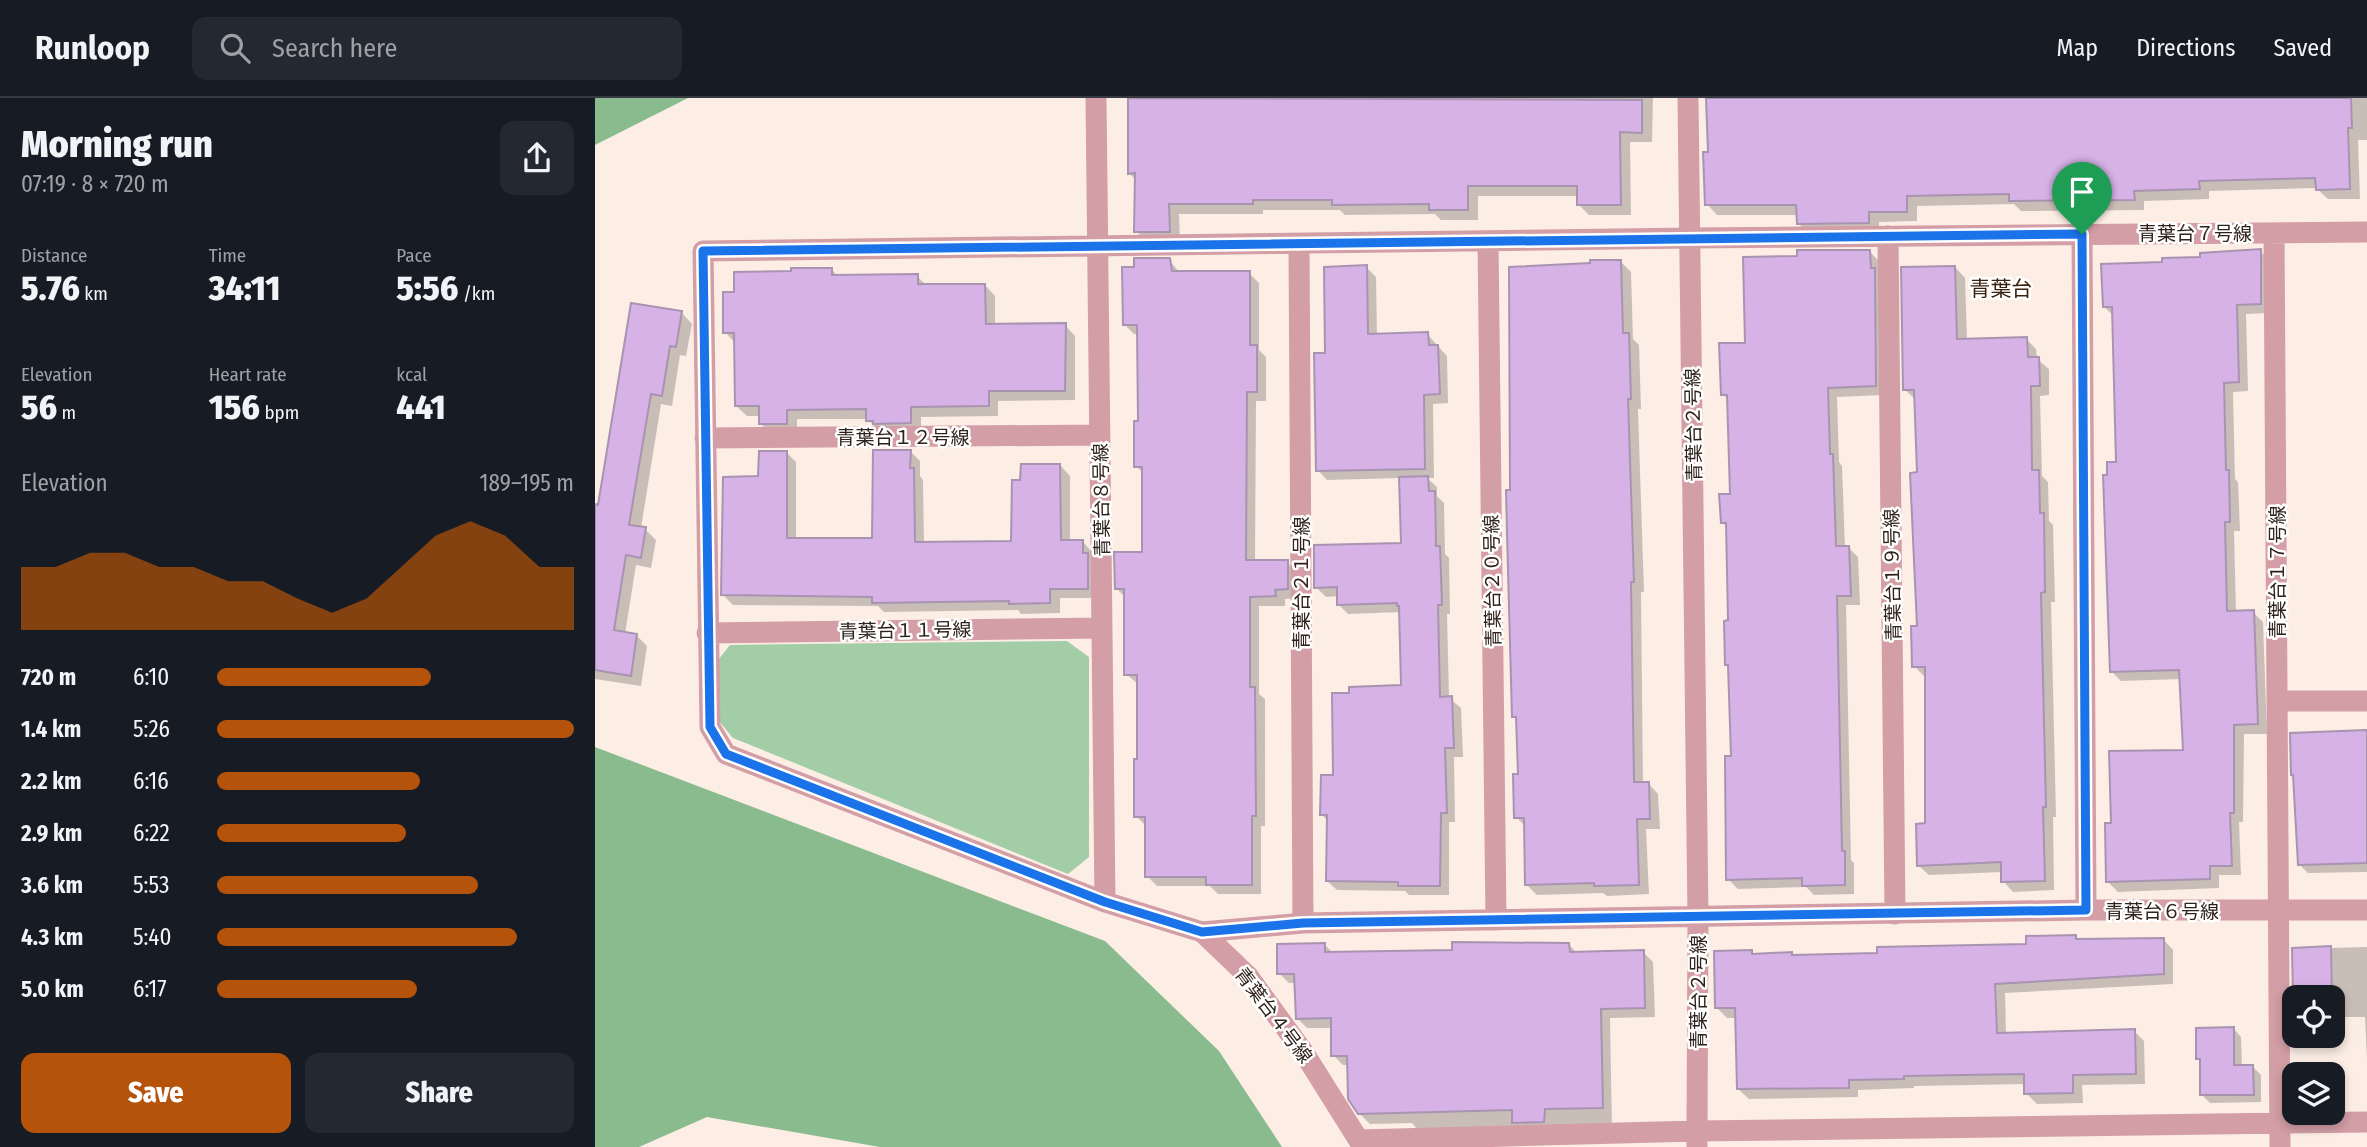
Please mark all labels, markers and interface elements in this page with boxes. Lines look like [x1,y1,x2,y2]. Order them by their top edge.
search box [192,17,682,80]
text: Runloop [35,28,150,68]
icon: search [216,29,254,67]
text: Search here [272,33,397,64]
text: Map [2057,34,2098,62]
text: Directions [2136,34,2235,62]
text: Saved [2273,34,2332,62]
text: Morning run [21,121,213,167]
button: share [500,121,574,195]
pin [2052,162,2112,234]
text: 07:19 · 8 × 720 m [21,170,169,198]
icon: arrive [2063,173,2101,211]
street label: 青葉台７号線 [2138,222,2252,245]
text: Distance [21,244,88,267]
text: Time [209,244,246,267]
text: Pace [396,244,432,267]
text: 5.76 [21,267,80,309]
text: 34:11 [209,267,280,309]
text: 5:56 [396,267,458,309]
district label: 青葉台 [1970,276,2033,302]
text: km [80,282,108,305]
text: /km [458,282,495,305]
text: Elevation [21,363,93,386]
text: Heart rate [209,363,287,386]
text: kcal [396,363,427,386]
street label: 青葉台２号線 [1681,368,1706,482]
text: 56 [21,386,57,428]
text: 156 [209,386,260,428]
text: 441 [396,386,446,428]
text: m [57,401,76,424]
text: bpm [260,401,299,424]
street label: 青葉台１２号線 [836,426,970,449]
street label: 青葉台８号線 [1089,443,1114,557]
text: Elevation [21,469,108,497]
text: 189–195 m [480,469,574,497]
street label: 青葉台１７号線 [2266,505,2289,639]
street label: 青葉台１９号線 [1880,508,1905,642]
street label: 青葉台２０号線 [1480,514,1505,648]
street label: 青葉台２１号線 [1290,516,1313,650]
street label: 青葉台１１号線 [838,618,972,643]
text: 720 m [21,663,76,691]
text: 6:10 [133,663,169,691]
text: 1.4 km [21,715,81,743]
text: 5:26 [133,715,170,743]
text: 2.2 km [21,767,82,795]
text: 6:16 [133,767,169,795]
text: 2.9 km [21,819,82,847]
text: 6:22 [133,819,170,847]
text: 3.6 km [21,871,83,899]
text: 5:53 [133,871,169,899]
street label: 青葉台６号線 [2105,900,2219,923]
text: 4.3 km [21,923,83,951]
text: 5:40 [133,923,171,951]
street label: 青葉台２号線 [1687,935,1710,1049]
street label: 青葉台４号線 [1230,963,1317,1068]
text: 5.0 km [21,975,84,1003]
text: 6:17 [133,975,167,1003]
map controls [2282,985,2345,1125]
button: locate [2282,985,2345,1048]
button: Save [21,1053,291,1133]
button: Share [305,1053,574,1133]
button: layers [2282,1062,2345,1125]

